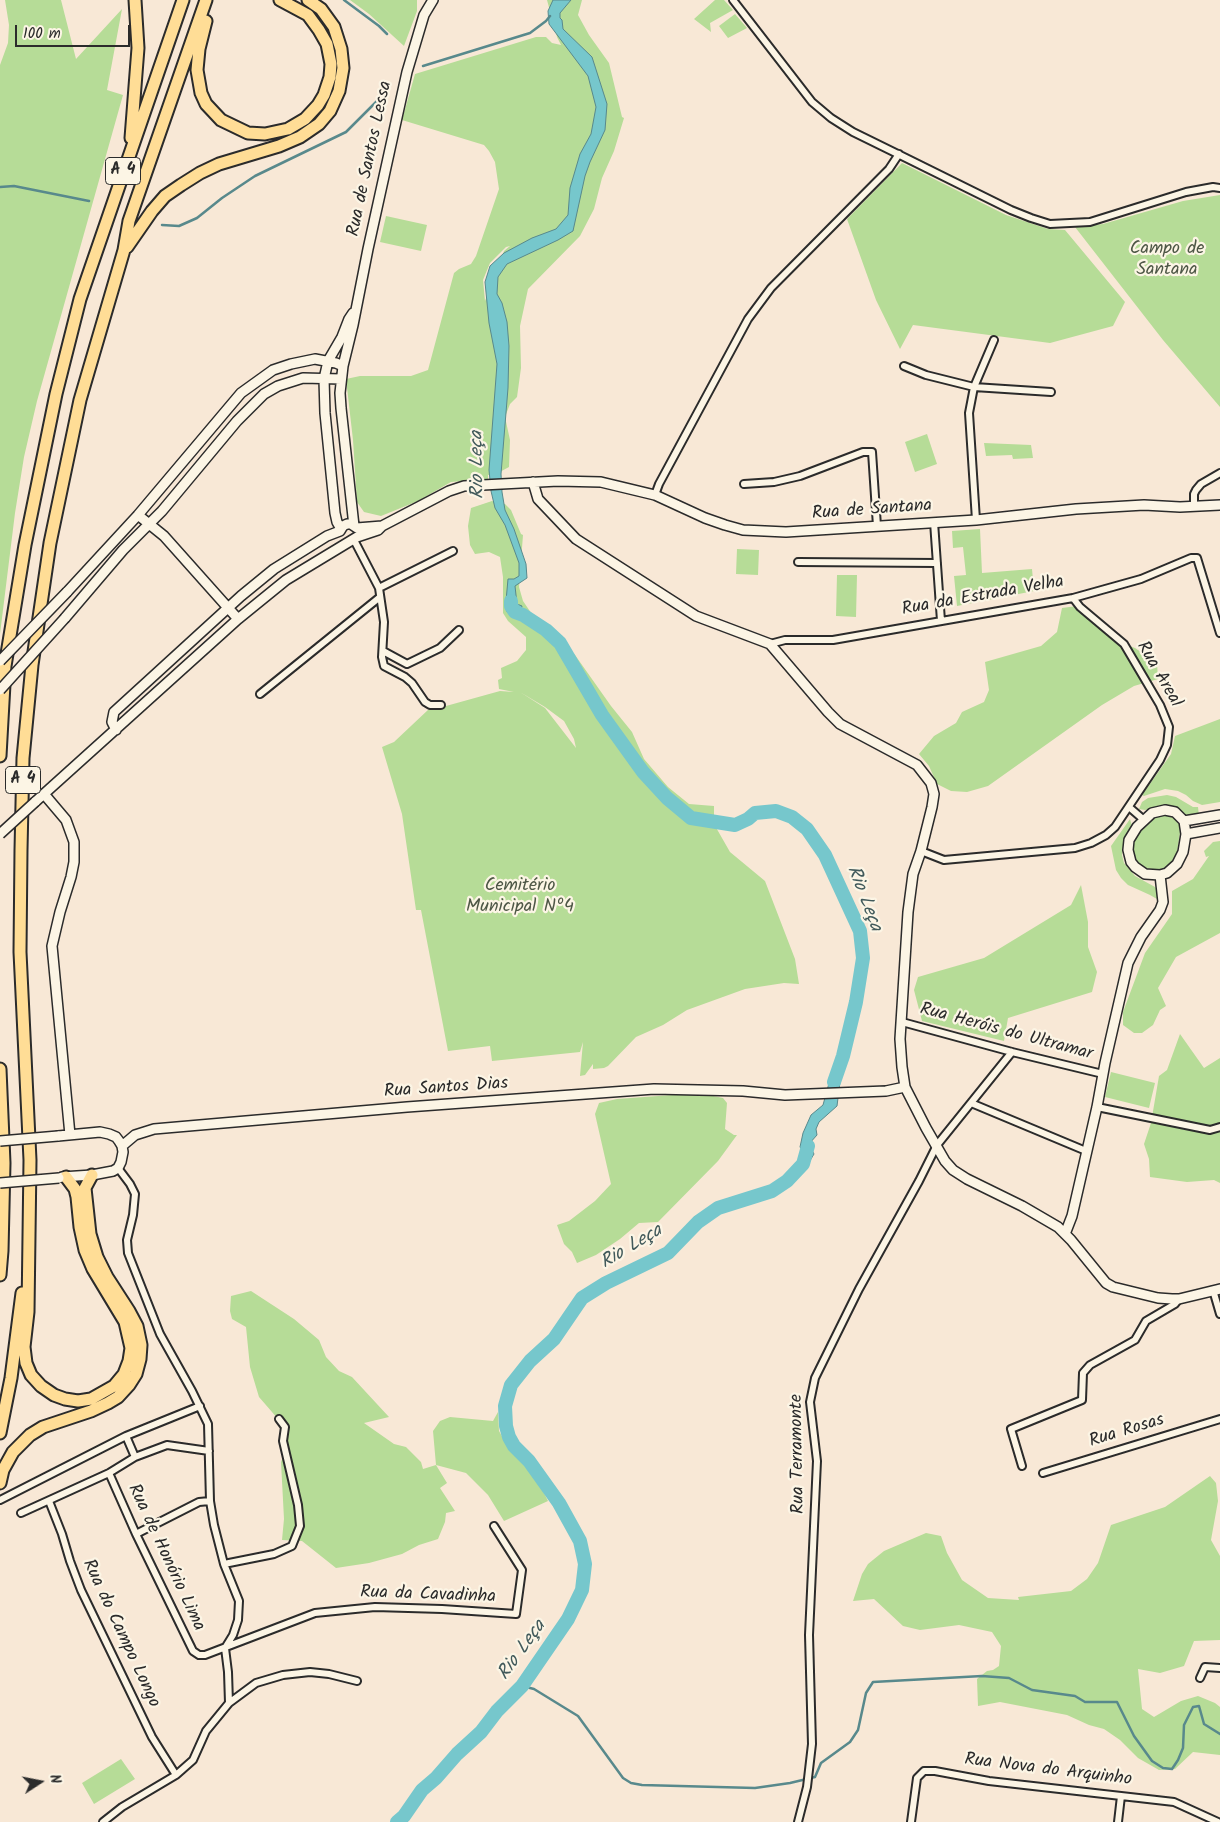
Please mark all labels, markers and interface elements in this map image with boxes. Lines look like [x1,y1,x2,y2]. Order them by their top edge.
scale bar [18,15,132,47]
text: 100 m [23,22,61,46]
street label: Rua de Santos Lessa [344,79,398,239]
road number: A 4 [106,158,140,185]
park label: Campo de Santana [1130,239,1204,282]
water label: Rio Leça [467,431,491,499]
street label: Rua de Santana [811,496,933,526]
street label: Rua da Estrada Velha [900,572,1066,622]
street label: Rua Areal [1130,638,1186,712]
road number: A 4 [5,766,40,794]
water label: Rio Leça [840,863,886,935]
park label: Cemitério Municipal Nº4 [466,876,574,919]
street label: Rua Heróis do Ultramar [917,1000,1095,1066]
street label: Rua Santos Dias [383,1074,509,1104]
water label: Rio Leça [597,1221,667,1275]
street label: Rua Terramonte [787,1394,811,1514]
street label: Rua Rosas [1087,1410,1167,1454]
street label: Rua de Honório Lima [121,1481,209,1635]
street label: Rua do Campo Longo [76,1556,164,1712]
street label: Rua da Cavadinha [360,1583,496,1609]
water label: Rio Leça [494,1617,552,1685]
street label: Rua Nova do Arquinho [963,1750,1133,1792]
north arrow [15,1757,65,1807]
text: N [43,1773,66,1786]

